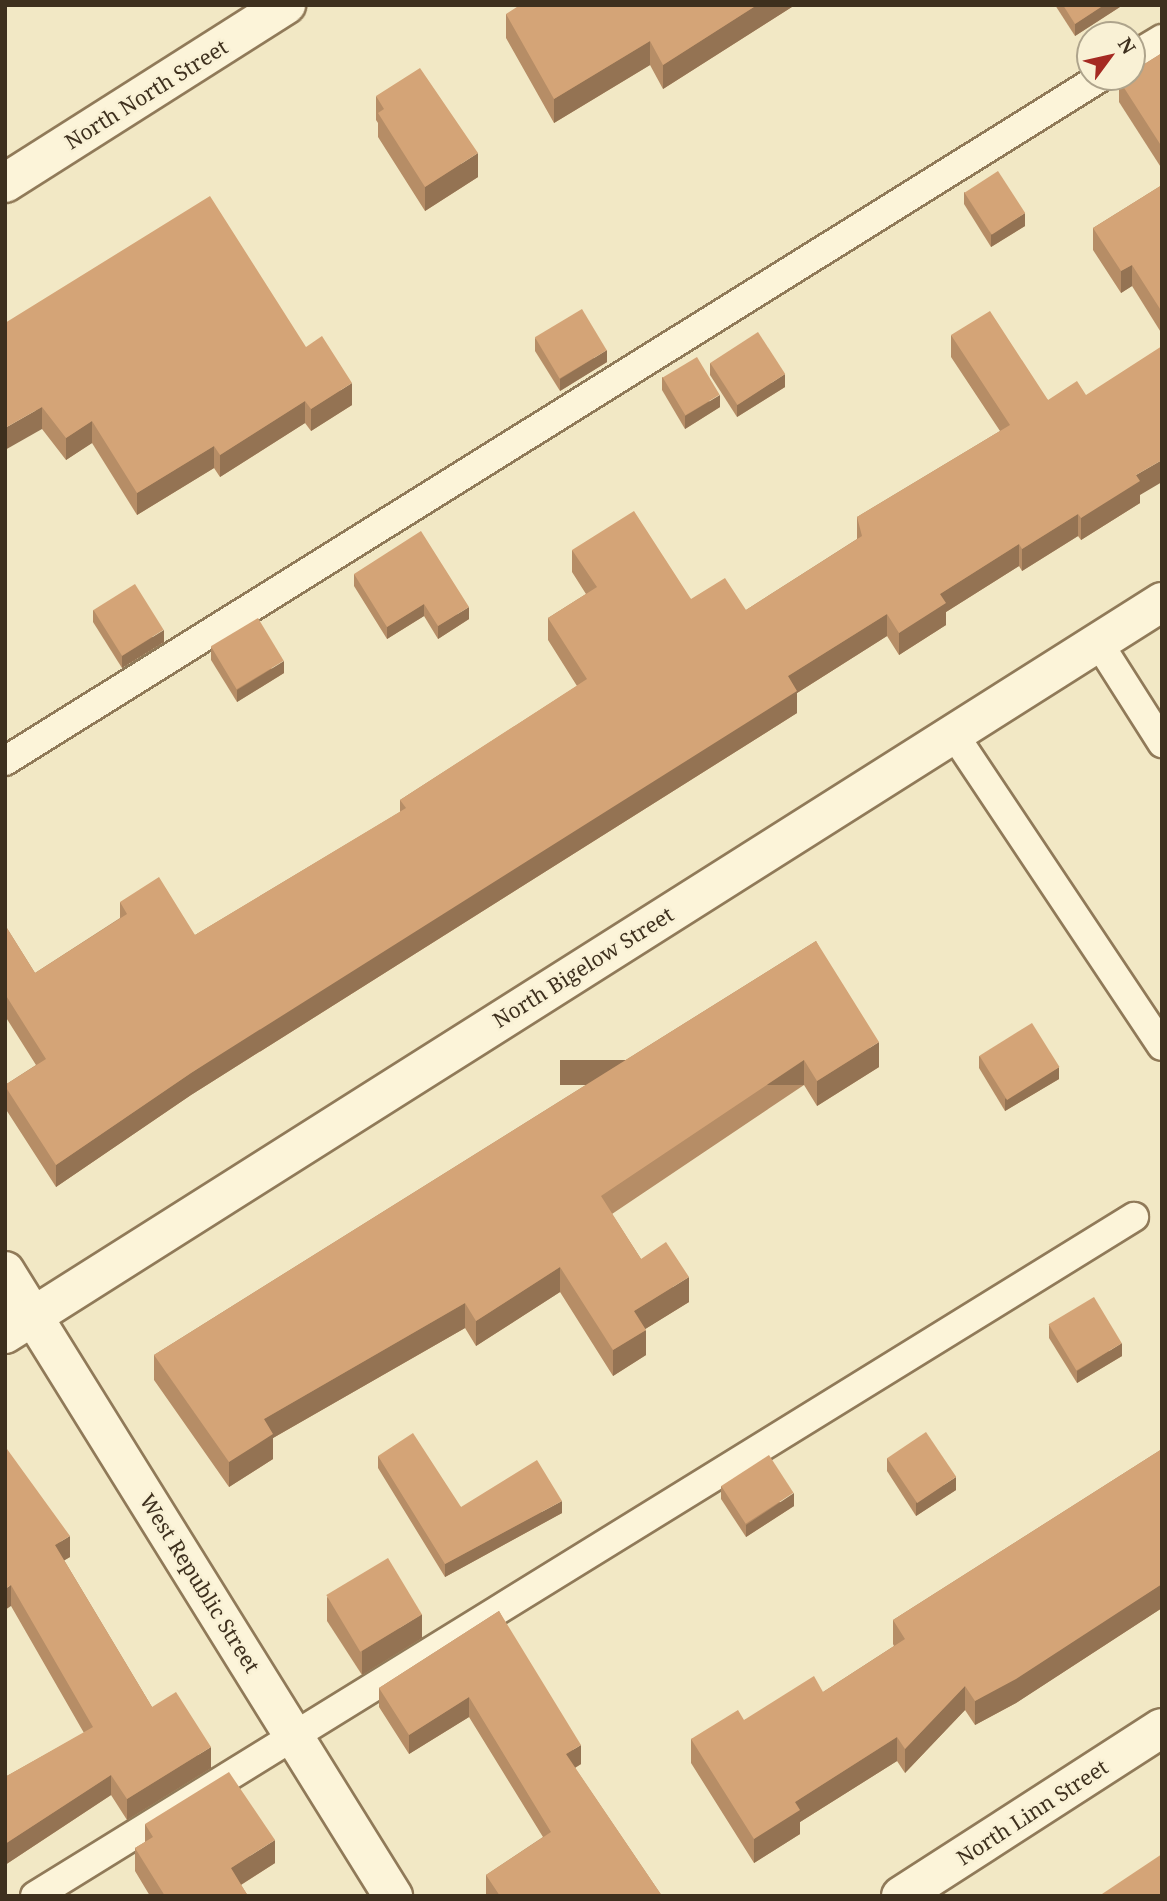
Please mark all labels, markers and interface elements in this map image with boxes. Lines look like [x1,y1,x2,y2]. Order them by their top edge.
north arrow [1076,21,1146,91]
text: N [1112,32,1142,59]
street label: North North Street [60,34,232,154]
street label: North Bigelow Street [488,901,678,1033]
street label: West Republic Street [135,1489,265,1677]
street label: North Linn Street [952,1754,1112,1870]

